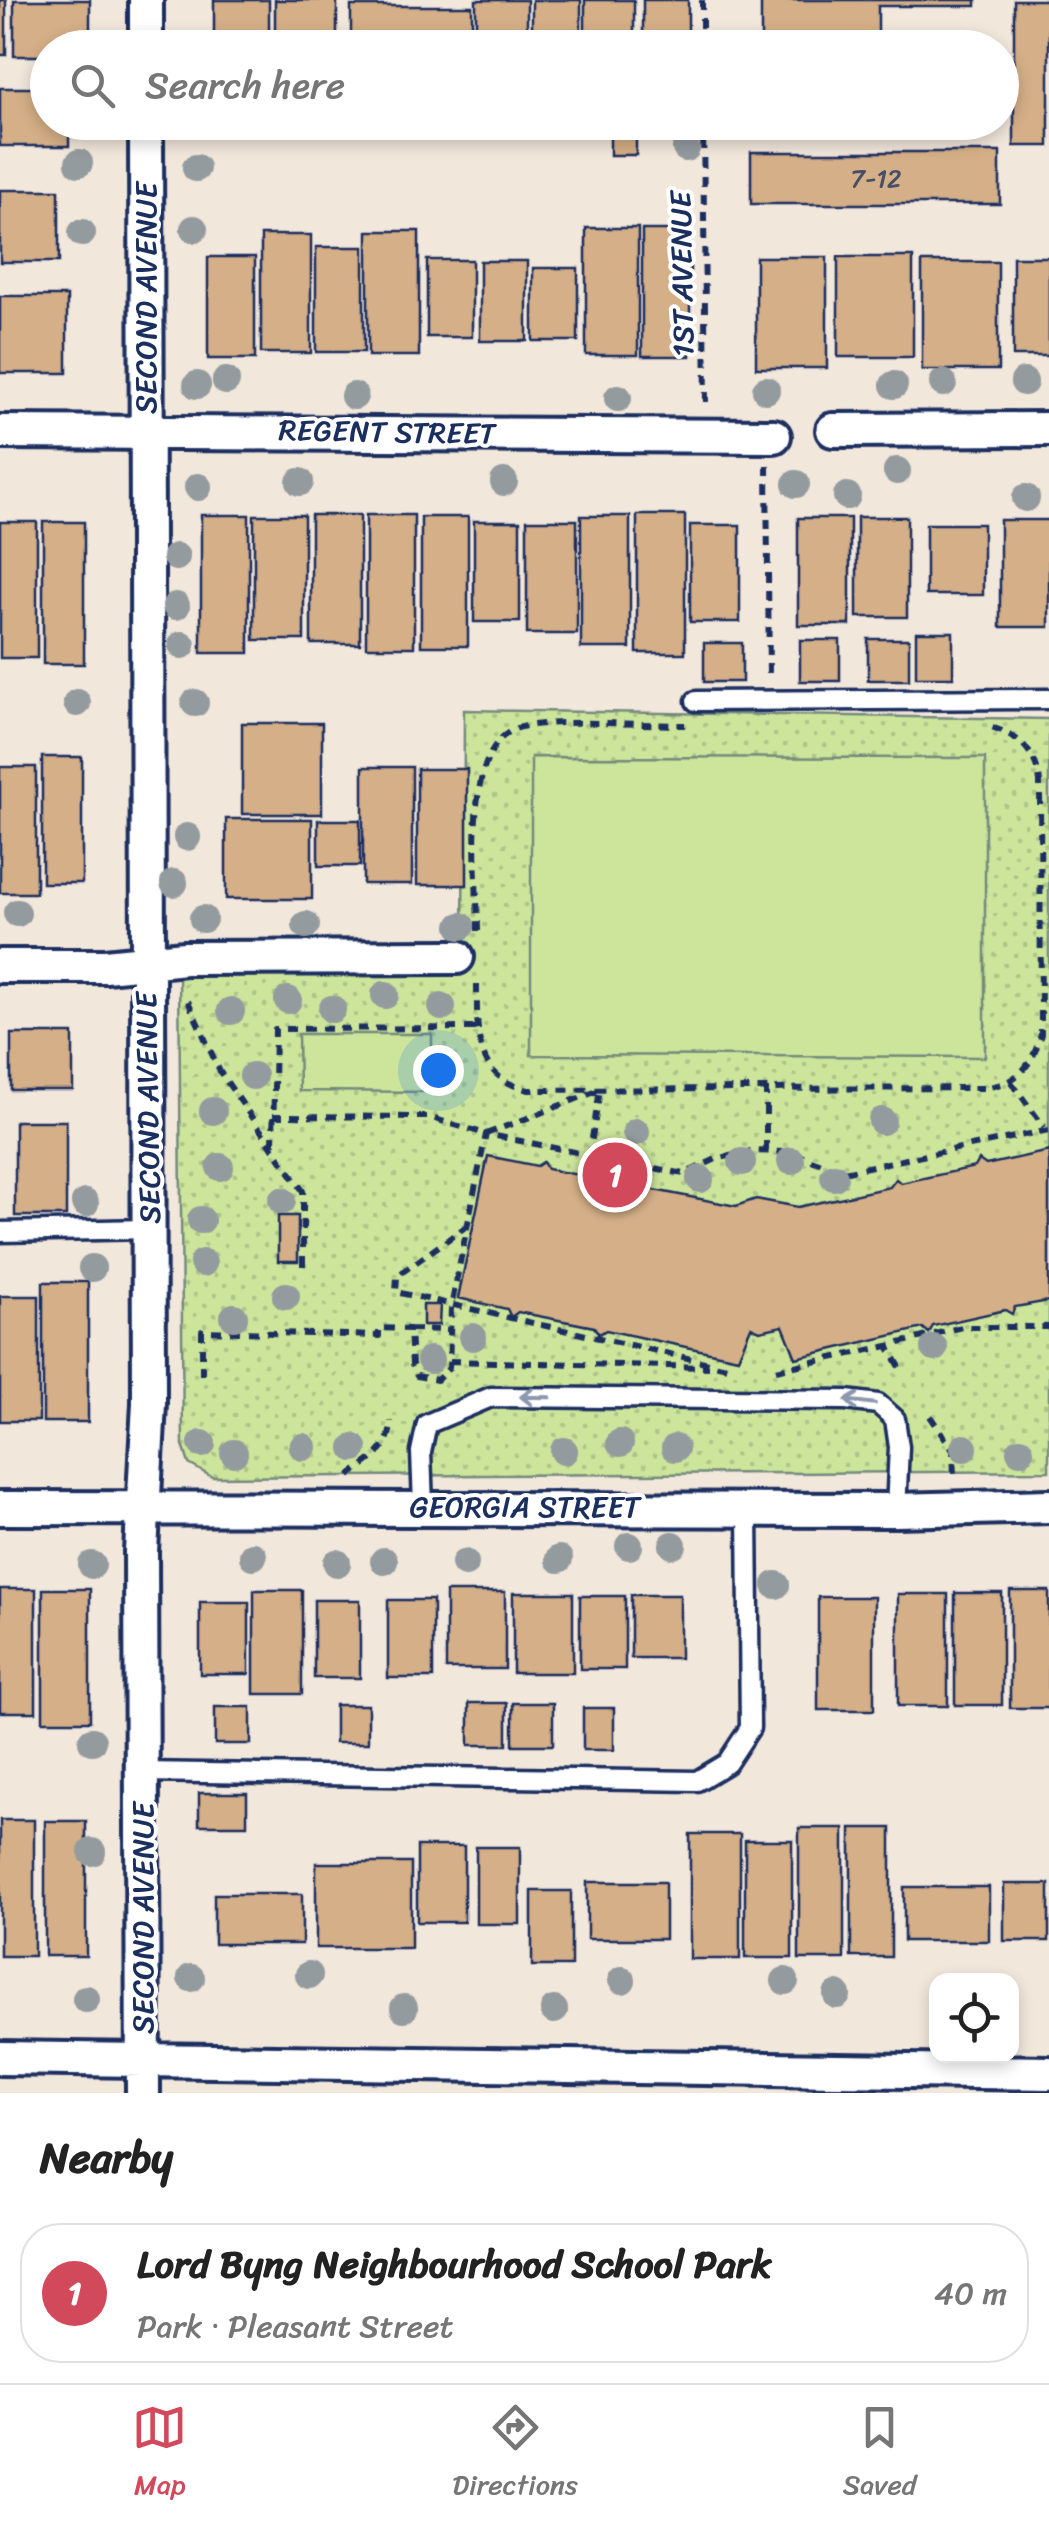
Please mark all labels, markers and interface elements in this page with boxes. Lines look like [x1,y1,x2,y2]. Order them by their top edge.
search box [30,30,1019,140]
text: Search here [145,52,345,119]
icon: search [65,58,120,113]
house number: 7-12 [850,156,902,201]
street label: SECOND AVENUE [119,180,173,414]
street label: 1ST AVENUE [654,188,710,357]
street label: REGENT STREET [278,403,498,461]
street label: SECOND AVENUE [119,989,177,1224]
your location [413,1045,464,1096]
pin: 1 [582,1138,648,1212]
one-way arrow [520,1388,552,1407]
one-way arrow [844,1392,877,1411]
street label: GEORGIA STREET [409,1480,643,1534]
street label: SECOND AVENUE [116,1800,170,2034]
map controls [929,1973,1019,2063]
button: locate [929,1973,1019,2063]
text: Nearby [40,2121,173,2195]
text: Lord Byng Neighbourhood School Park [137,2231,772,2298]
text: 1 [68,2265,81,2322]
text: 40 m [934,2265,1007,2322]
text: Park · Pleasant Street [137,2298,453,2355]
tab: Map [132,2400,187,2509]
tab: Directions [452,2400,578,2509]
tab: Saved [843,2400,917,2509]

